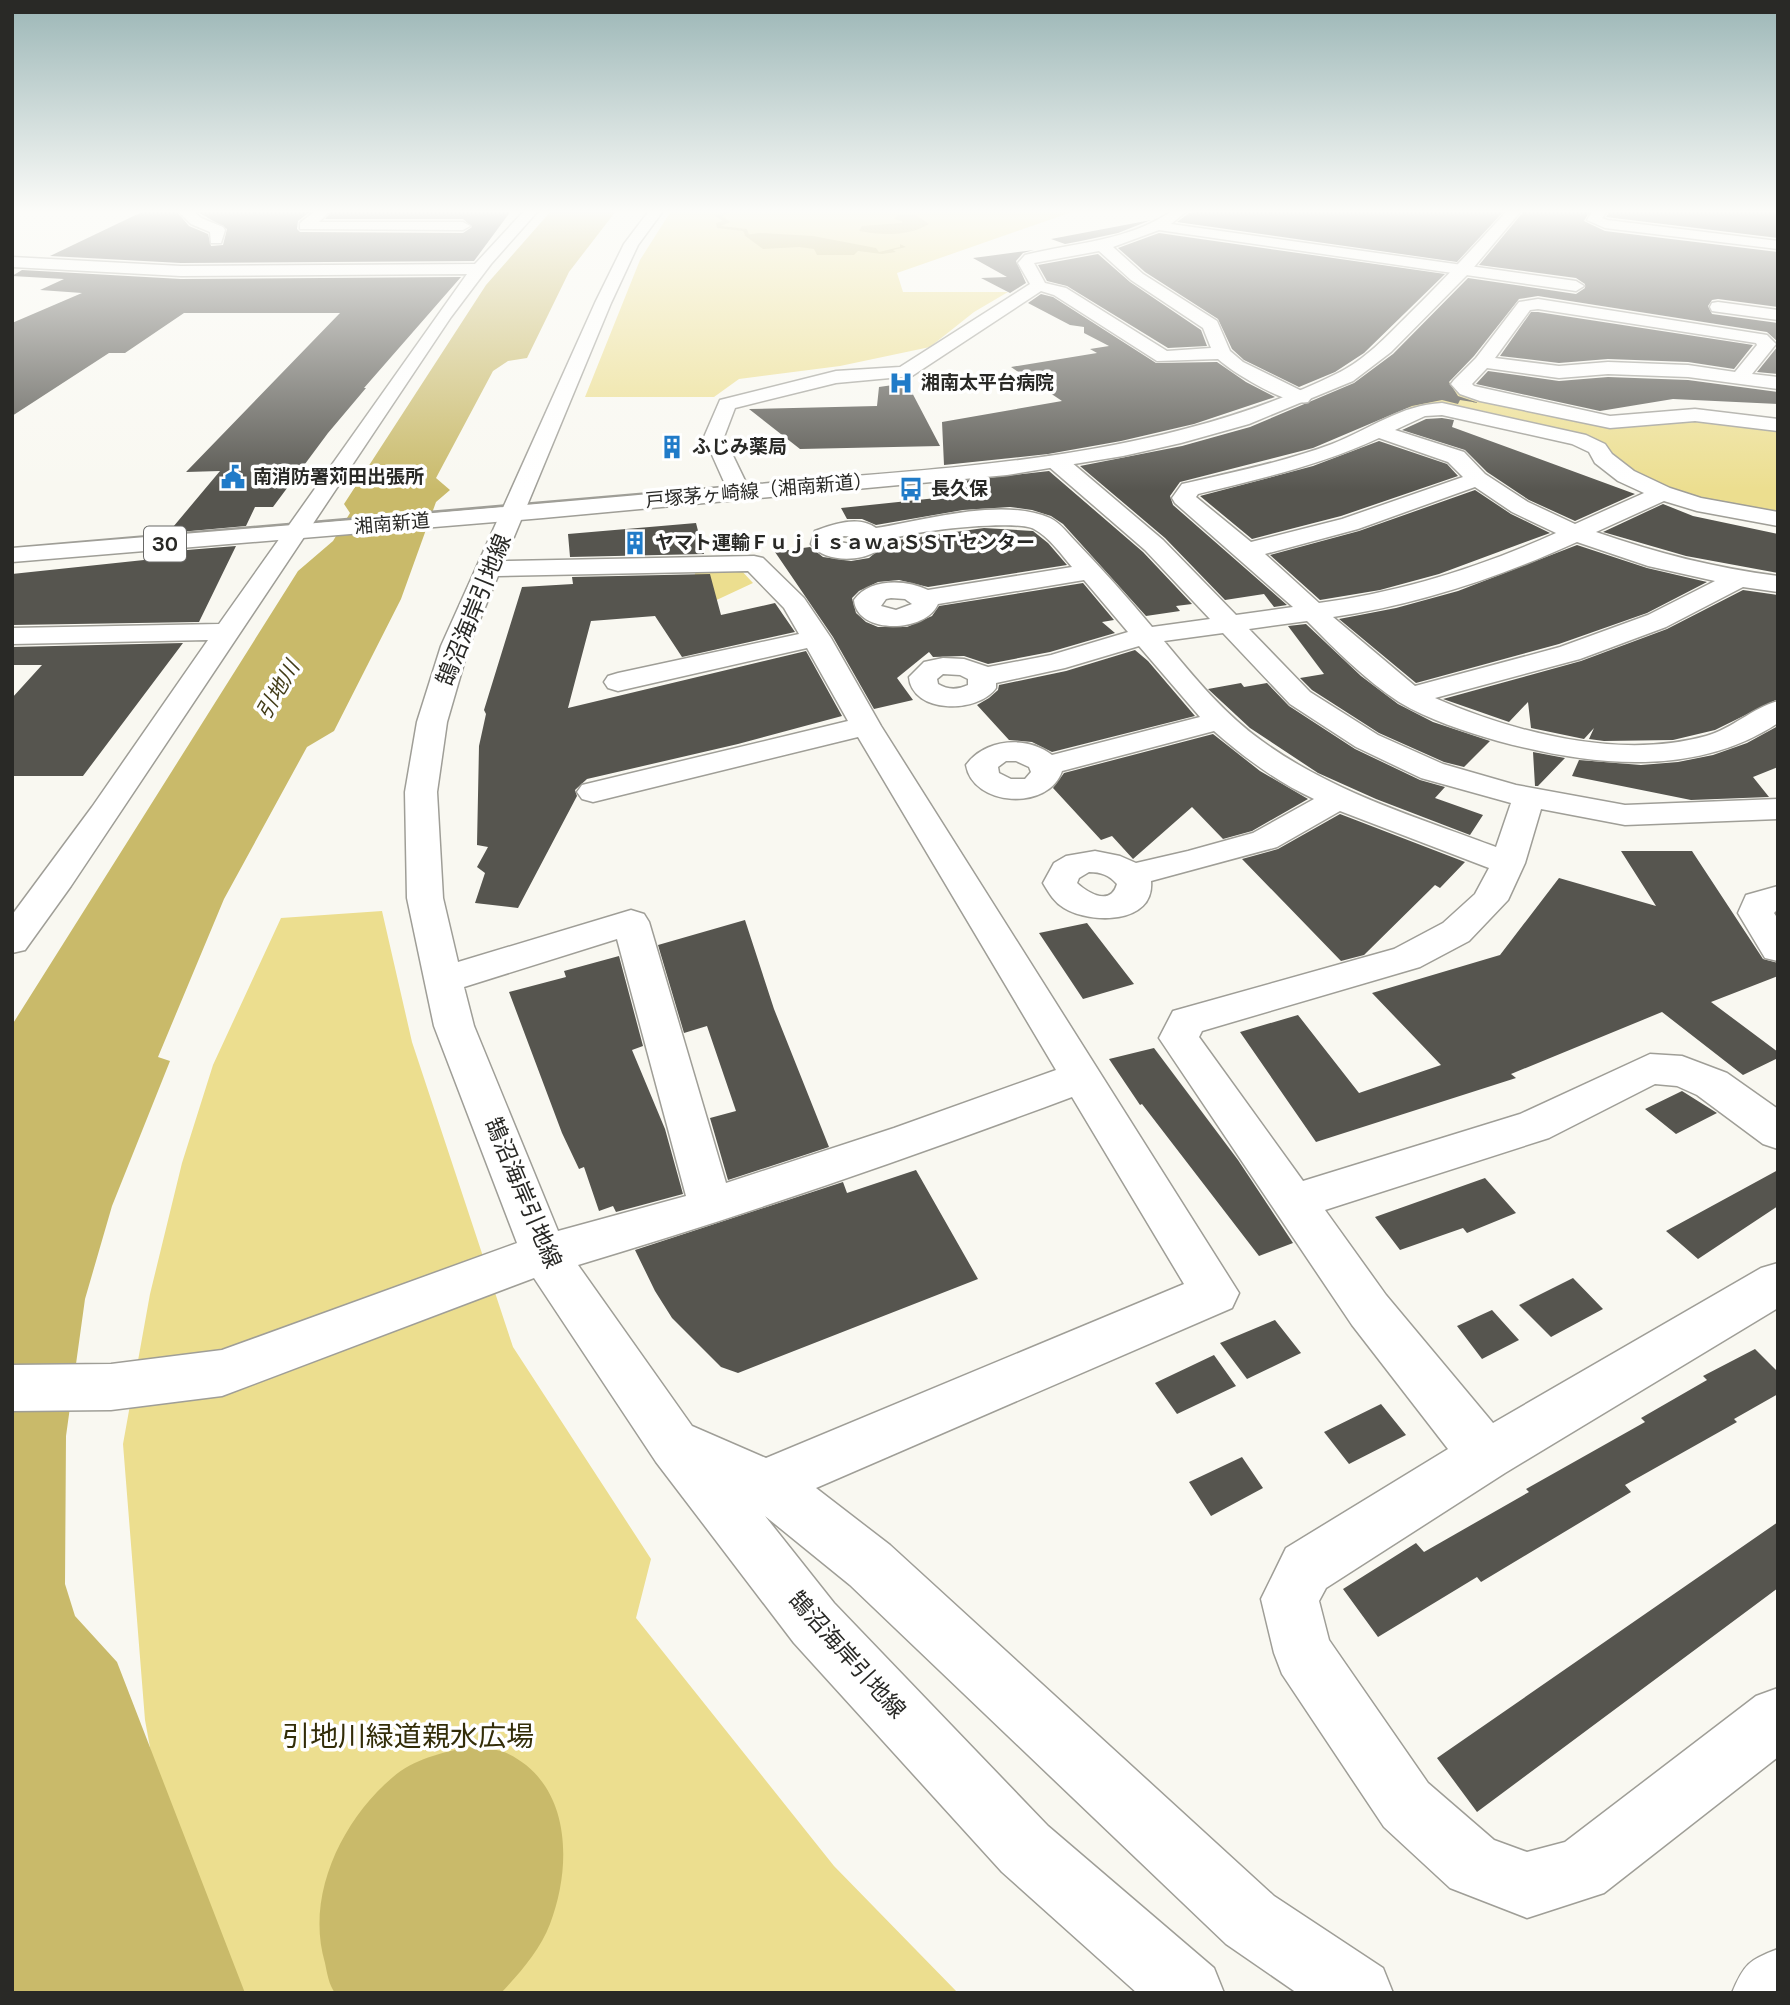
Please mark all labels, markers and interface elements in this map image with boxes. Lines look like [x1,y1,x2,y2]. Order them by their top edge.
hospital icon: 湘南太平台病院 [887,369,915,397]
place label: 湘南太平台病院 [921,372,1054,394]
building icon: ふじみ薬局 [658,433,686,461]
place label: ふじみ薬局 [692,436,787,458]
public building icon: 南消防署苅田出張所 [219,463,247,491]
place label: 南消防署苅田出張所 [253,466,424,488]
street label: 戸塚茅ヶ崎線（湘南新道） [644,470,874,512]
bus stop icon: 長久保 [897,475,925,503]
place label: 長久保 [931,478,988,500]
street label: 湘南新道 [353,510,431,538]
road number: 30 [144,526,186,562]
building icon: ヤマト運輸ＦｕｊｉｓａｗａＳＳＴセンター [621,529,649,557]
street label: 鵠沼海岸引地線 [431,530,517,690]
place label: ヤマト運輸ＦｕｊｉｓａｗａＳＳＴセンター [655,532,1035,554]
water label: 引地川 [252,655,305,723]
street label: 鵠沼海岸引地線 [479,1114,567,1272]
street label: 鵠沼海岸引地線 [783,1586,911,1724]
park label: 引地川緑道親水広場 [282,1720,534,1753]

